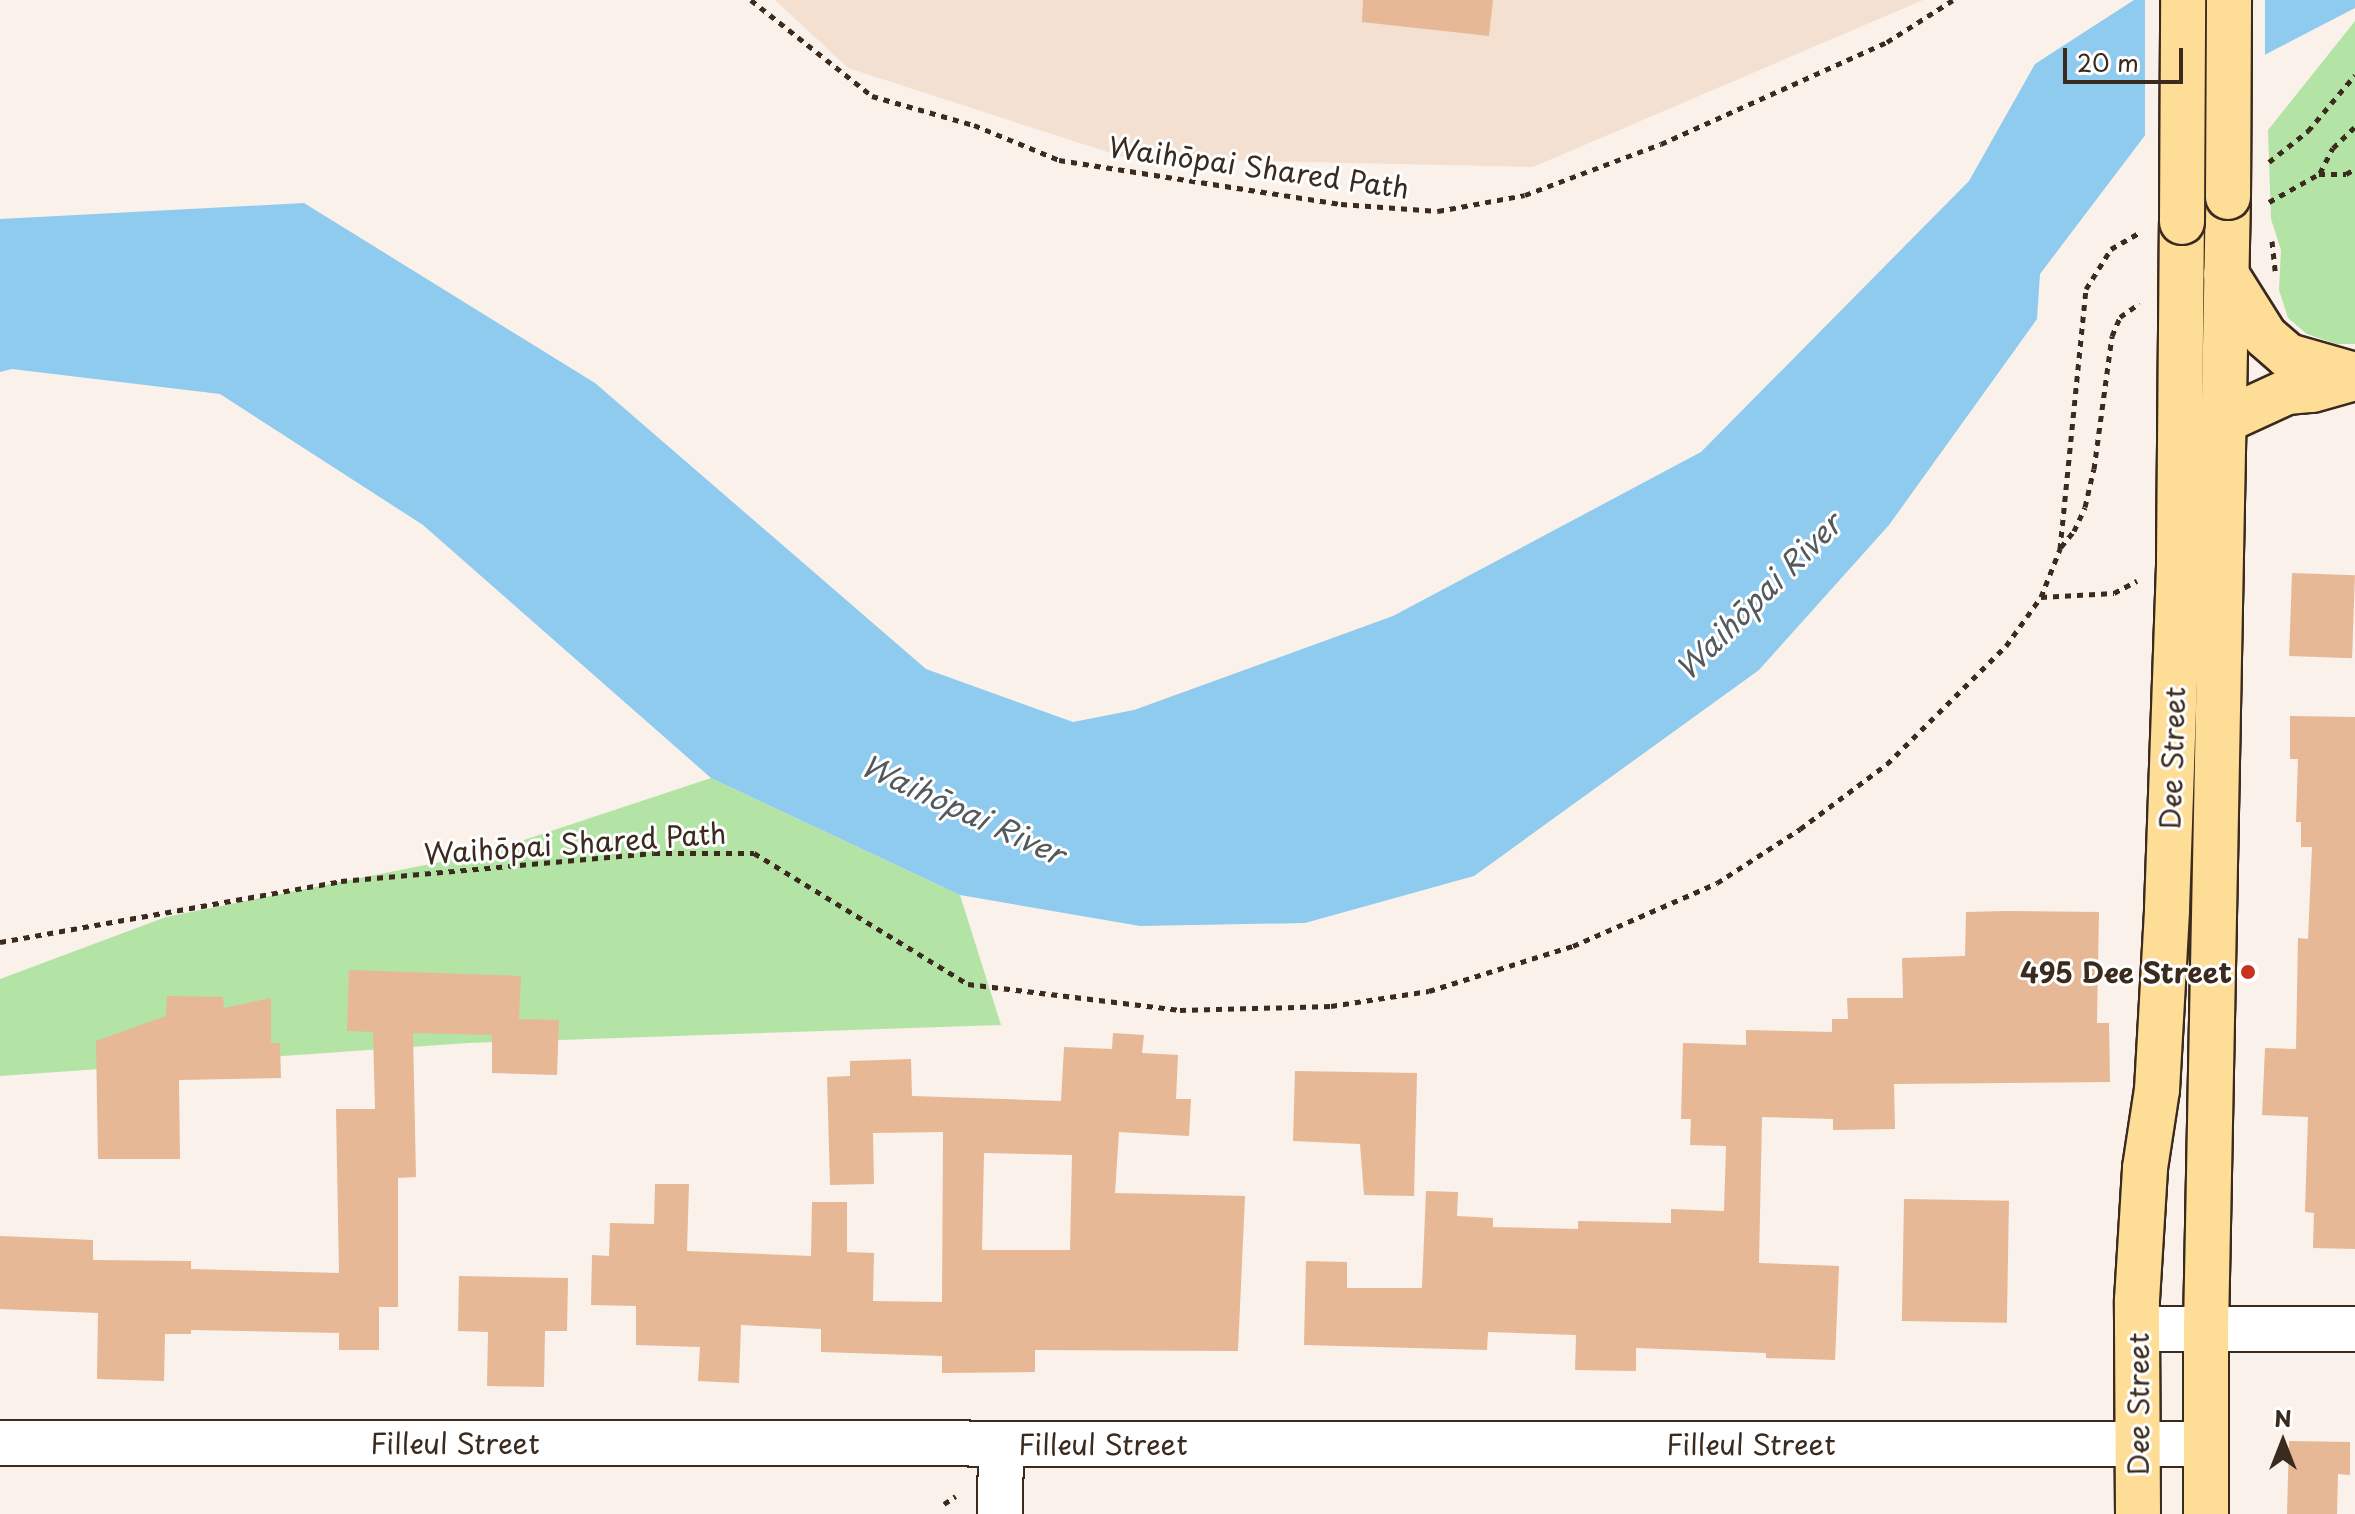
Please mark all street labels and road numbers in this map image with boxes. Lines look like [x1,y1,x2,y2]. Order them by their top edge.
street label: Waihōpai Shared Path [1107,129,1411,205]
street label: Dee Street [2153,685,2191,831]
street label: Waihōpai Shared Path [423,816,727,870]
street label: Dee Street [2121,1331,2155,1477]
street label: Filleul Street [370,1426,540,1460]
street label: Filleul Street [1018,1427,1188,1461]
street label: Filleul Street [1666,1427,1836,1461]

